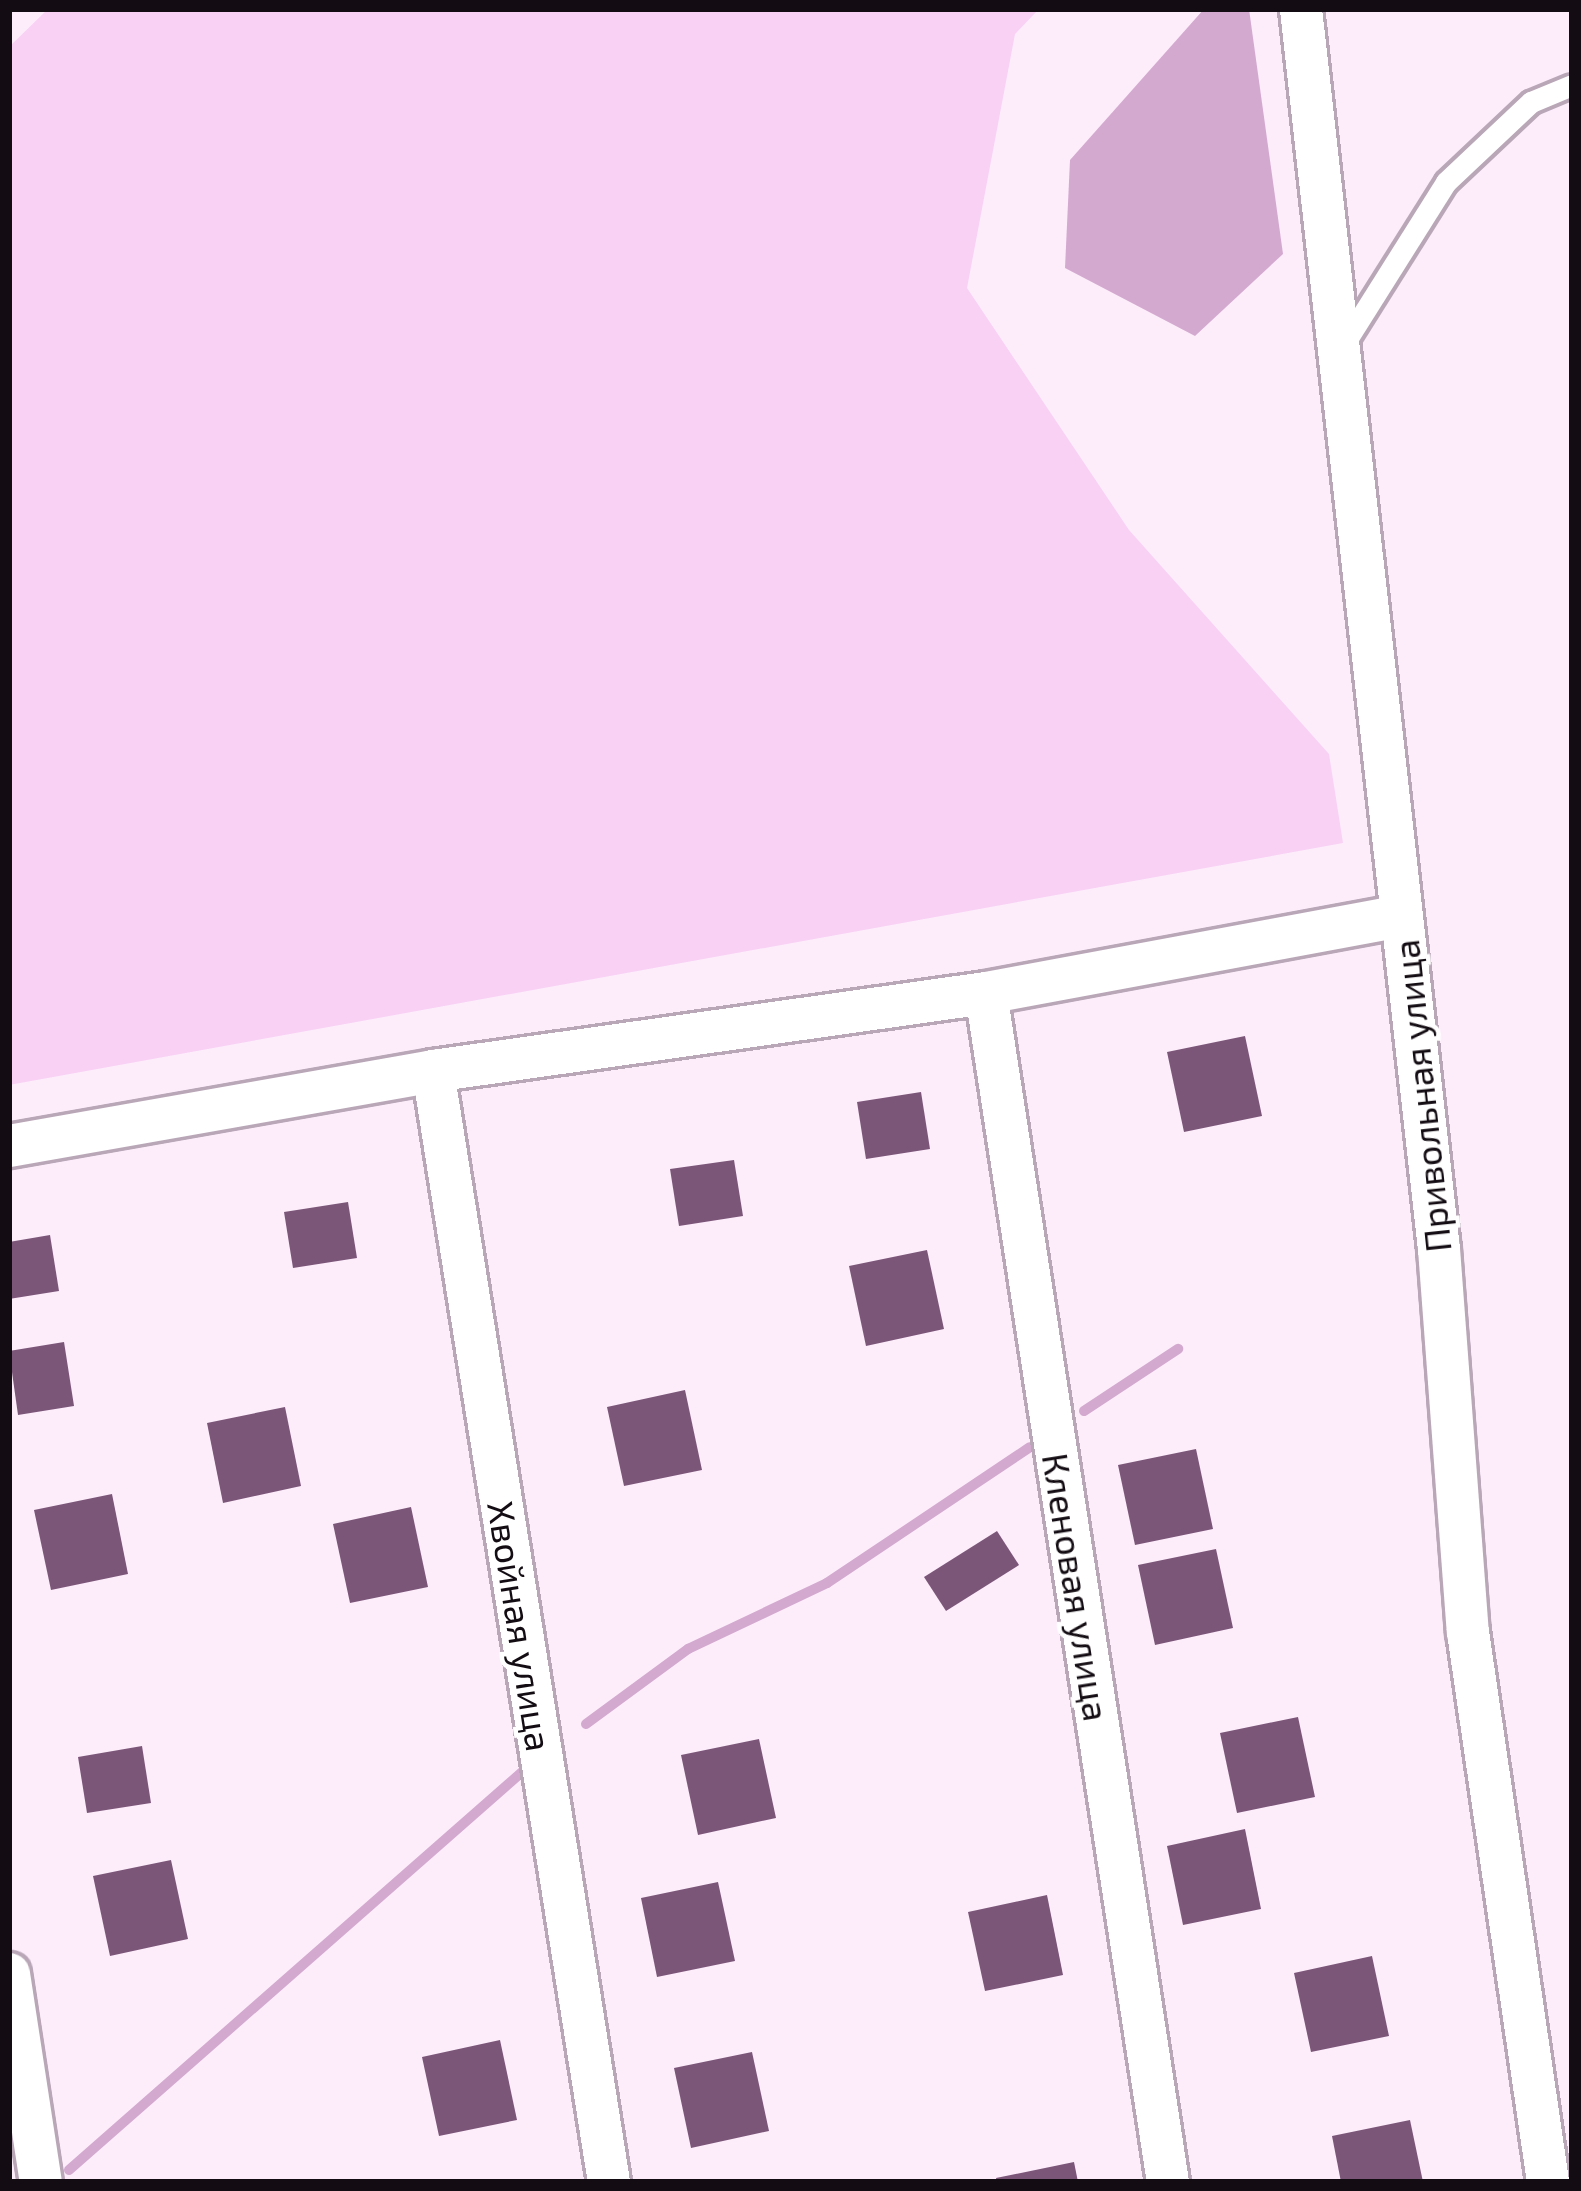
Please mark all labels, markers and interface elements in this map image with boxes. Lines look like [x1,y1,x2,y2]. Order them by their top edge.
street label: Привольная улица [1383,938,1459,1254]
street label: Кленовая улица [1034,1450,1120,1724]
street label: Хвойная улица [480,1498,562,1754]

